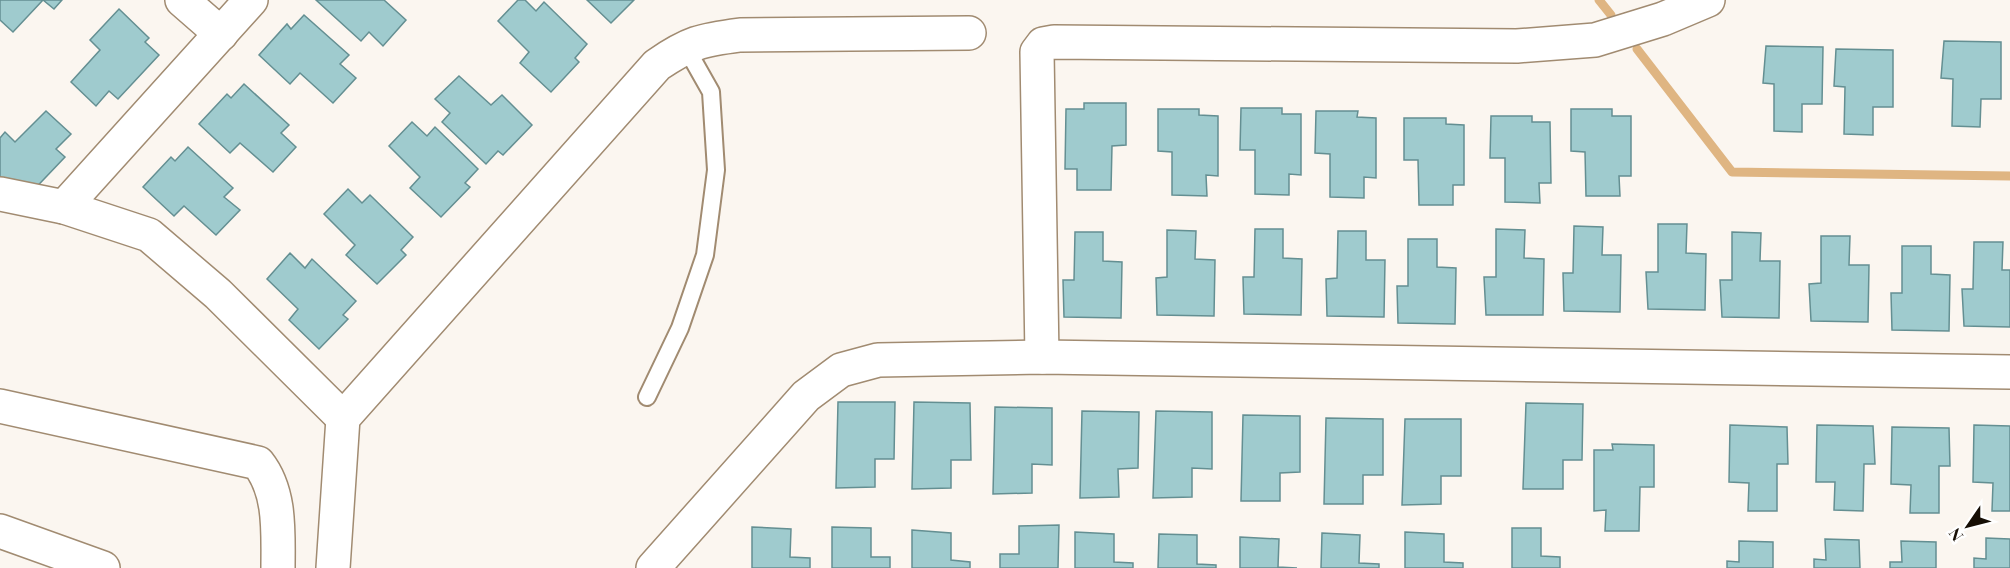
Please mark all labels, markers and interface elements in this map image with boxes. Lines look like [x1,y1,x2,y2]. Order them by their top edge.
north arrow [1938,496,1998,556]
text: N [1943,524,1967,546]

